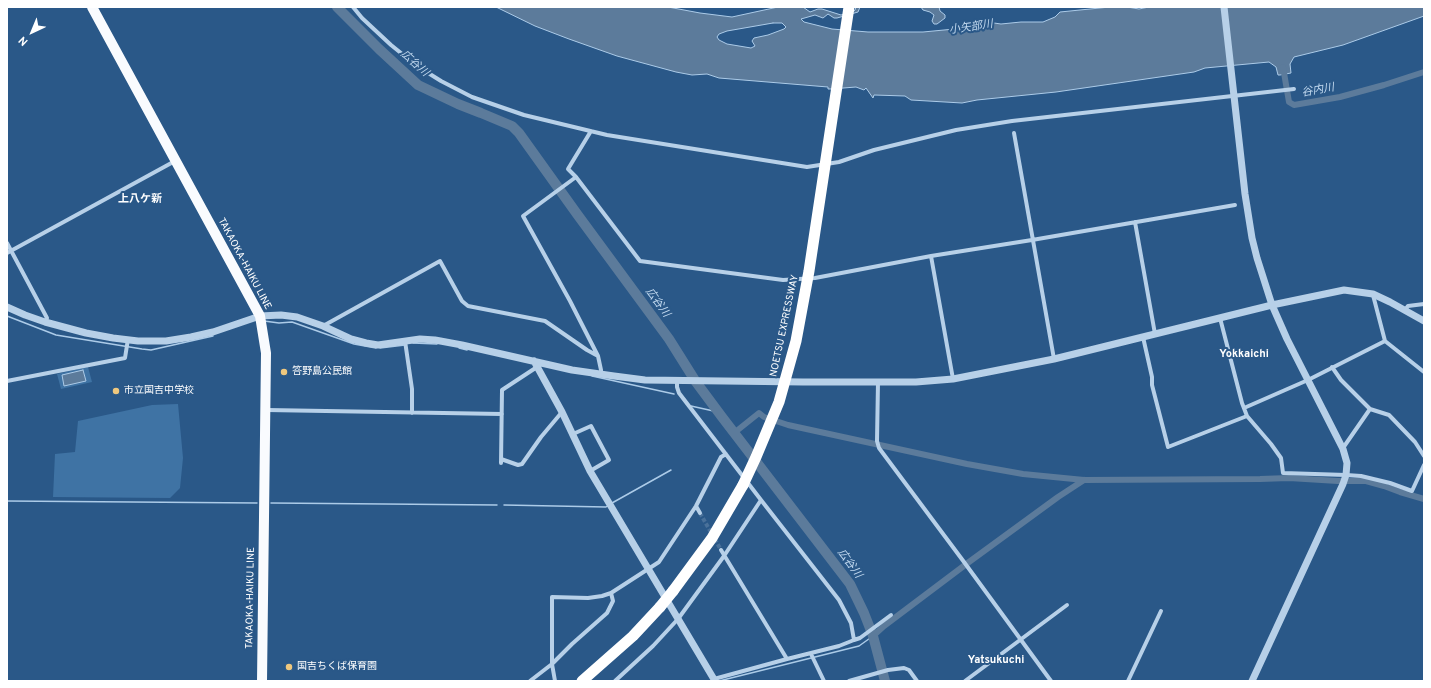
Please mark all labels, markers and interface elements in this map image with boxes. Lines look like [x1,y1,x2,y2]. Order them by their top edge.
north arrow [12,12,52,52]
water label: 小矢部川 [948,18,994,38]
text: N [16,33,31,48]
water label: 広谷川 [397,48,431,80]
water label: 谷内川 [1301,82,1335,100]
district label: 上八ケ新 [118,193,162,207]
street label: TAKAOKA-HAIKU LINE [215,216,273,312]
street label: NOETSU EXPRESSWAY [768,274,802,378]
water label: 広谷川 [642,286,672,320]
district label: Yokkaichi [1219,348,1269,362]
place label: 答野島公民館 [292,366,352,378]
marker: 答野島公民館 [279,367,289,377]
place label: 市立国吉中学校 [124,385,194,397]
marker: 市立国吉中学校 [111,386,121,396]
street label: TAKAOKA-HAIKU LINE [244,547,258,649]
water label: 広谷川 [834,547,864,581]
district label: Yatsukuchi [968,654,1024,668]
place label: 国吉ちくば保育園 [297,661,377,673]
marker: 国吉ちくば保育園 [284,662,294,672]

